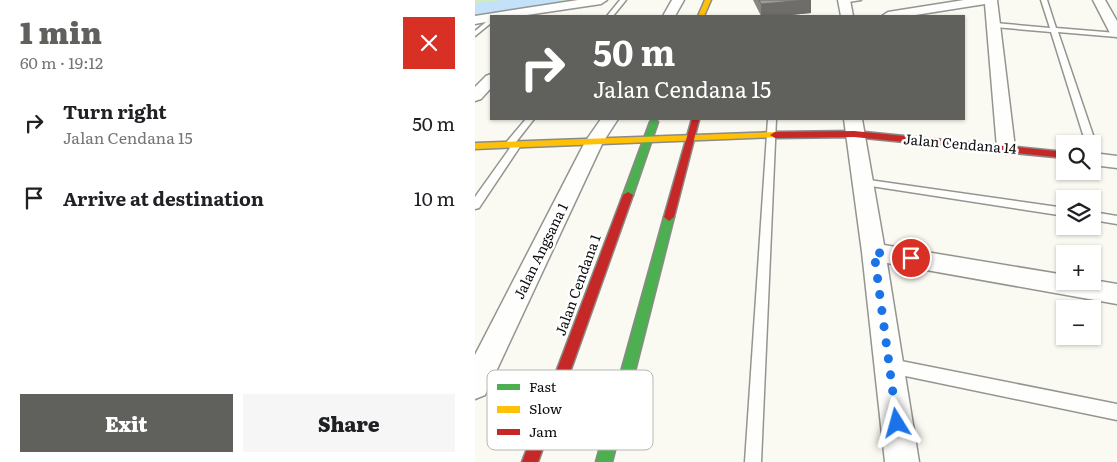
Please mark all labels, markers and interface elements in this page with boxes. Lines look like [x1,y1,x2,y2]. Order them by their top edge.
text: 1 min [20,9,102,53]
button: close [403,17,455,69]
text: 50 m [593,25,676,77]
icon: right [510,35,575,100]
text: 60 m · 19:12 [20,50,103,74]
text: Jalan Cendana 15 [593,72,771,105]
text: Turn right [63,97,167,125]
icon: right [20,109,48,137]
text: 50 m [412,109,455,137]
text: Jalan Cendana 15 [63,125,193,149]
street label: Jalan Cendana 14 [903,128,1018,158]
map controls [1056,135,1101,345]
button: search [1056,135,1101,180]
icon: arrive [20,184,48,212]
text: Arrive at destination [63,184,264,212]
text: 10 m [414,184,455,212]
button: layers [1056,190,1101,235]
street label: Jalan Angsana 1 [508,199,572,302]
street label: Jalan Cendana 1 [549,231,605,338]
pin [890,237,932,279]
icon: arrive [897,244,925,272]
button: + [1056,245,1101,290]
button: − [1056,300,1101,345]
legend [487,370,653,450]
text: Fast [529,376,557,396]
button: Exit [20,394,233,452]
button: Share [243,394,455,452]
position arrow [870,396,922,448]
text: Slow [529,398,562,418]
text: Jam [529,421,558,441]

